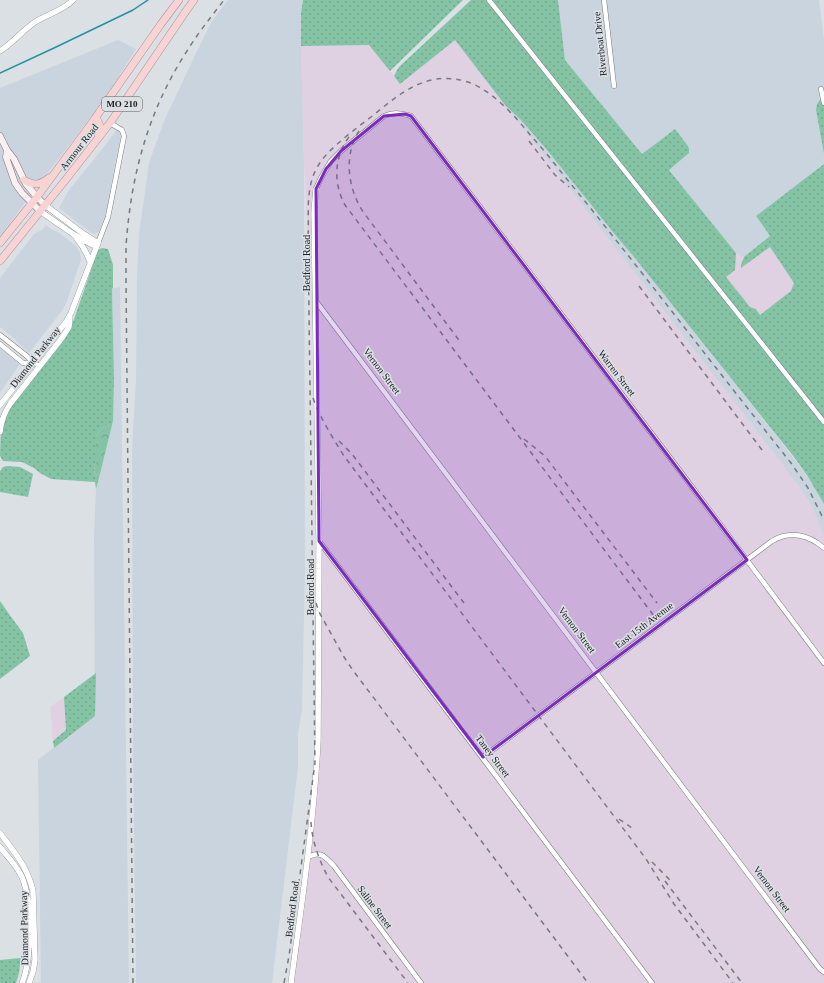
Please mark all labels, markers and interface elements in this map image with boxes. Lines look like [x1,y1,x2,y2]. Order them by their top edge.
street label: Riverboat Drive [591,11,609,77]
road number: MO 210 [102,97,142,111]
street label: Armour Road [58,122,100,172]
street label: Bedford Road [301,235,312,291]
street label: Diamond Parkway [8,324,62,390]
street label: Vernon Street [361,346,403,396]
street label: Warren Street [596,348,638,398]
street label: Bedford Road [305,559,316,615]
street label: East 15th Avenue [613,599,676,650]
street label: Vernon Street [556,605,598,655]
street label: Taney Street [474,733,513,779]
street label: Vernon Street [751,864,793,914]
street label: Bedford Road [283,880,301,938]
street label: Saline Street [355,883,395,931]
street label: Diamond Parkway [18,891,30,965]

